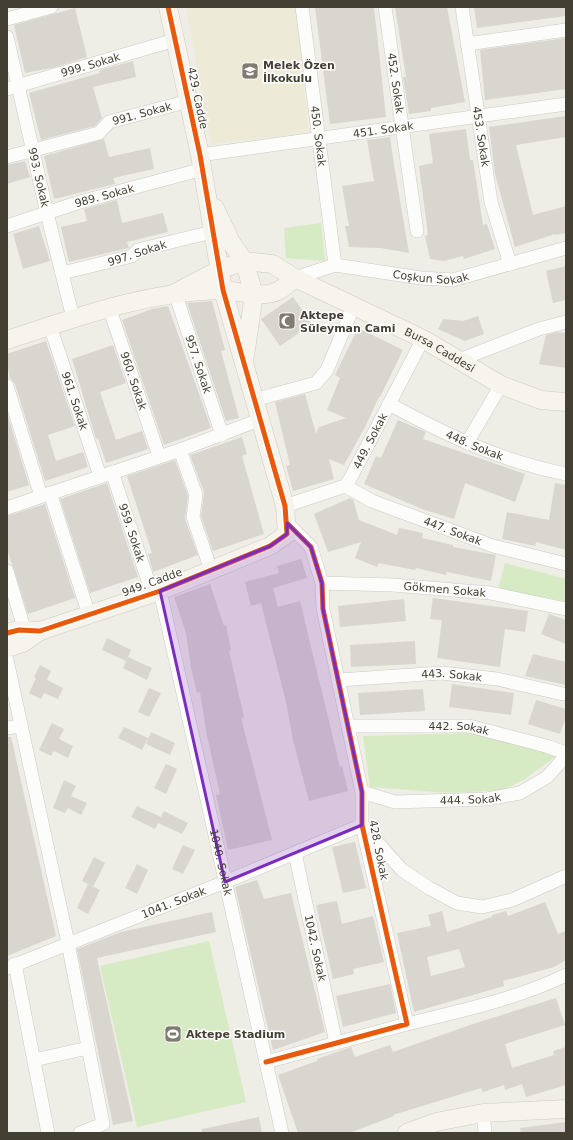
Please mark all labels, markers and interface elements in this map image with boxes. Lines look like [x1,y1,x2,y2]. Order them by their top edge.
street label: 999. Sokak [60,50,122,80]
street label: 452. Sokak [385,52,406,115]
place label: Melek Özen İlkokulu [263,58,335,85]
school or university icon: Melek Özen İlkokulu [240,61,260,81]
street label: 429. Cadde [185,66,210,131]
street label: 991. Sokak [111,100,174,128]
street label: 450. Sokak [308,105,328,168]
street label: 453. Sokak [470,106,492,168]
street label: 451. Sokak [352,119,415,141]
street label: 993. Sokak [25,146,52,209]
street label: 989. Sokak [73,182,136,210]
street label: 997. Sokak [106,238,169,269]
street label: Coşkun Sokak [392,268,471,288]
place label: Aktepe Süleyman Cami [300,309,395,335]
mosque icon: Aktepe Süleyman Cami [277,311,297,331]
street label: Bursa Caddesi [402,325,477,375]
street label: 957. Sokak [182,333,214,396]
street label: 960. Sokak [117,350,149,413]
street label: 961. Sokak [59,370,91,433]
street label: 449. Sokak [351,410,391,471]
street label: 448. Sokak [444,428,505,463]
street label: 959. Sokak [116,502,148,565]
street label: 447. Sokak [422,515,484,548]
street label: 949. Cadde [120,565,184,599]
street label: Gökmen Sokak [403,580,487,600]
street label: 443. Sokak [421,667,483,684]
street label: 442. Sokak [428,720,491,738]
street label: 444. Sokak [440,790,503,808]
street label: 428. Sokak [366,819,391,882]
street label: 1040. Sokak [207,828,235,898]
street label: 1041. Sokak [140,884,208,921]
street label: 1042. Sokak [301,913,329,983]
sports icon: Aktepe Stadium [163,1024,183,1044]
place label: Aktepe Stadium [186,1028,285,1041]

